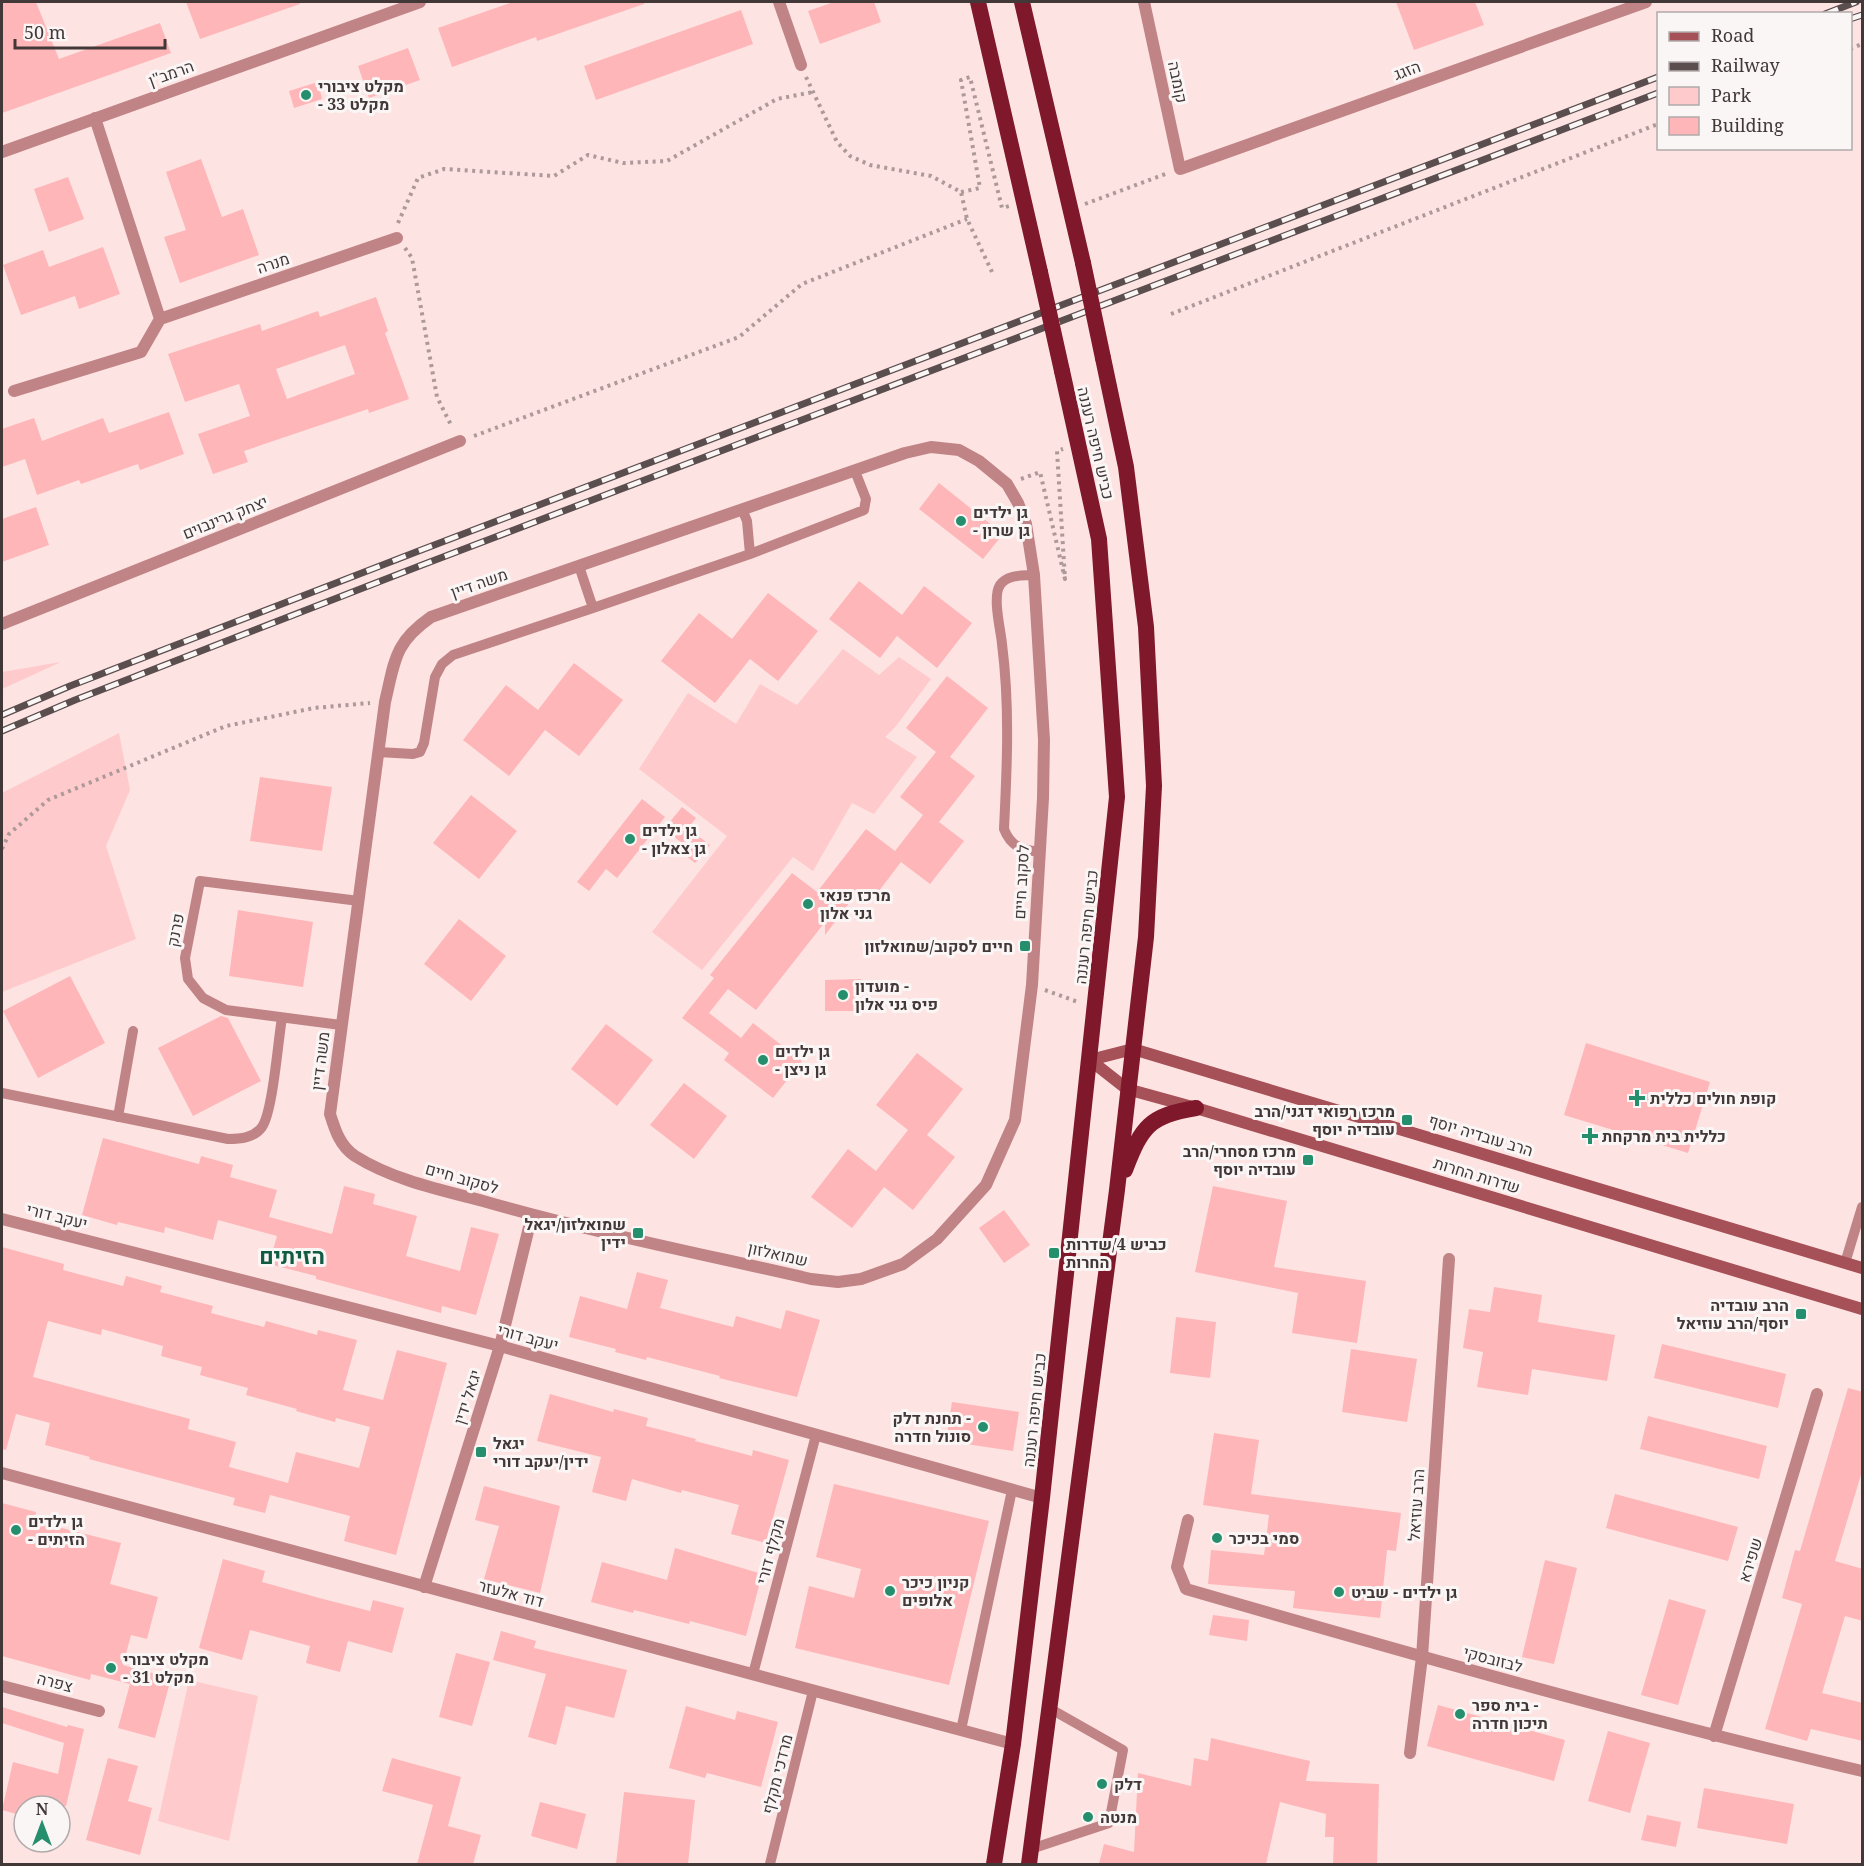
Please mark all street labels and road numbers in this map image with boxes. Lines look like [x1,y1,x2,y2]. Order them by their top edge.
street label: הרמב"ן [145,55,197,91]
street label: הזגג [1390,55,1424,85]
street label: קומבה [1163,59,1193,105]
street label: מנרה [254,247,292,279]
street label: כביש חיפה רעננה [1072,385,1120,501]
street label: יצחק גרינבוים [179,490,271,544]
street label: משה דיין [448,563,510,603]
street label: לסקוב חיים [1008,844,1034,920]
street label: כביש חיפה רעננה [1069,869,1103,985]
street label: פרנק [161,911,189,949]
street label: משה דיין [305,1030,335,1092]
street label: הרב עובדיה יוסף [1426,1109,1536,1161]
street label: שדרות החרות [1431,1151,1523,1199]
street label: לסקוב חיים [423,1157,501,1199]
street label: יעקב דורי [24,1198,90,1234]
street label: שמואלזון [746,1236,810,1272]
street label: יעקב דורי [495,1318,561,1356]
street label: כביש חיפה רעננה [1017,1352,1051,1468]
street label: יגאל ידין [448,1367,486,1427]
street label: הרב עוזיאל [1402,1468,1430,1542]
street label: מקלף דורי [751,1515,789,1587]
street label: שפירא [1733,1535,1767,1585]
street label: דוד אלעזר [476,1574,546,1612]
street label: לבזובסקי [1461,1641,1525,1677]
street label: צפרה [35,1667,75,1697]
street label: מרדכי מקלף [756,1732,798,1816]

